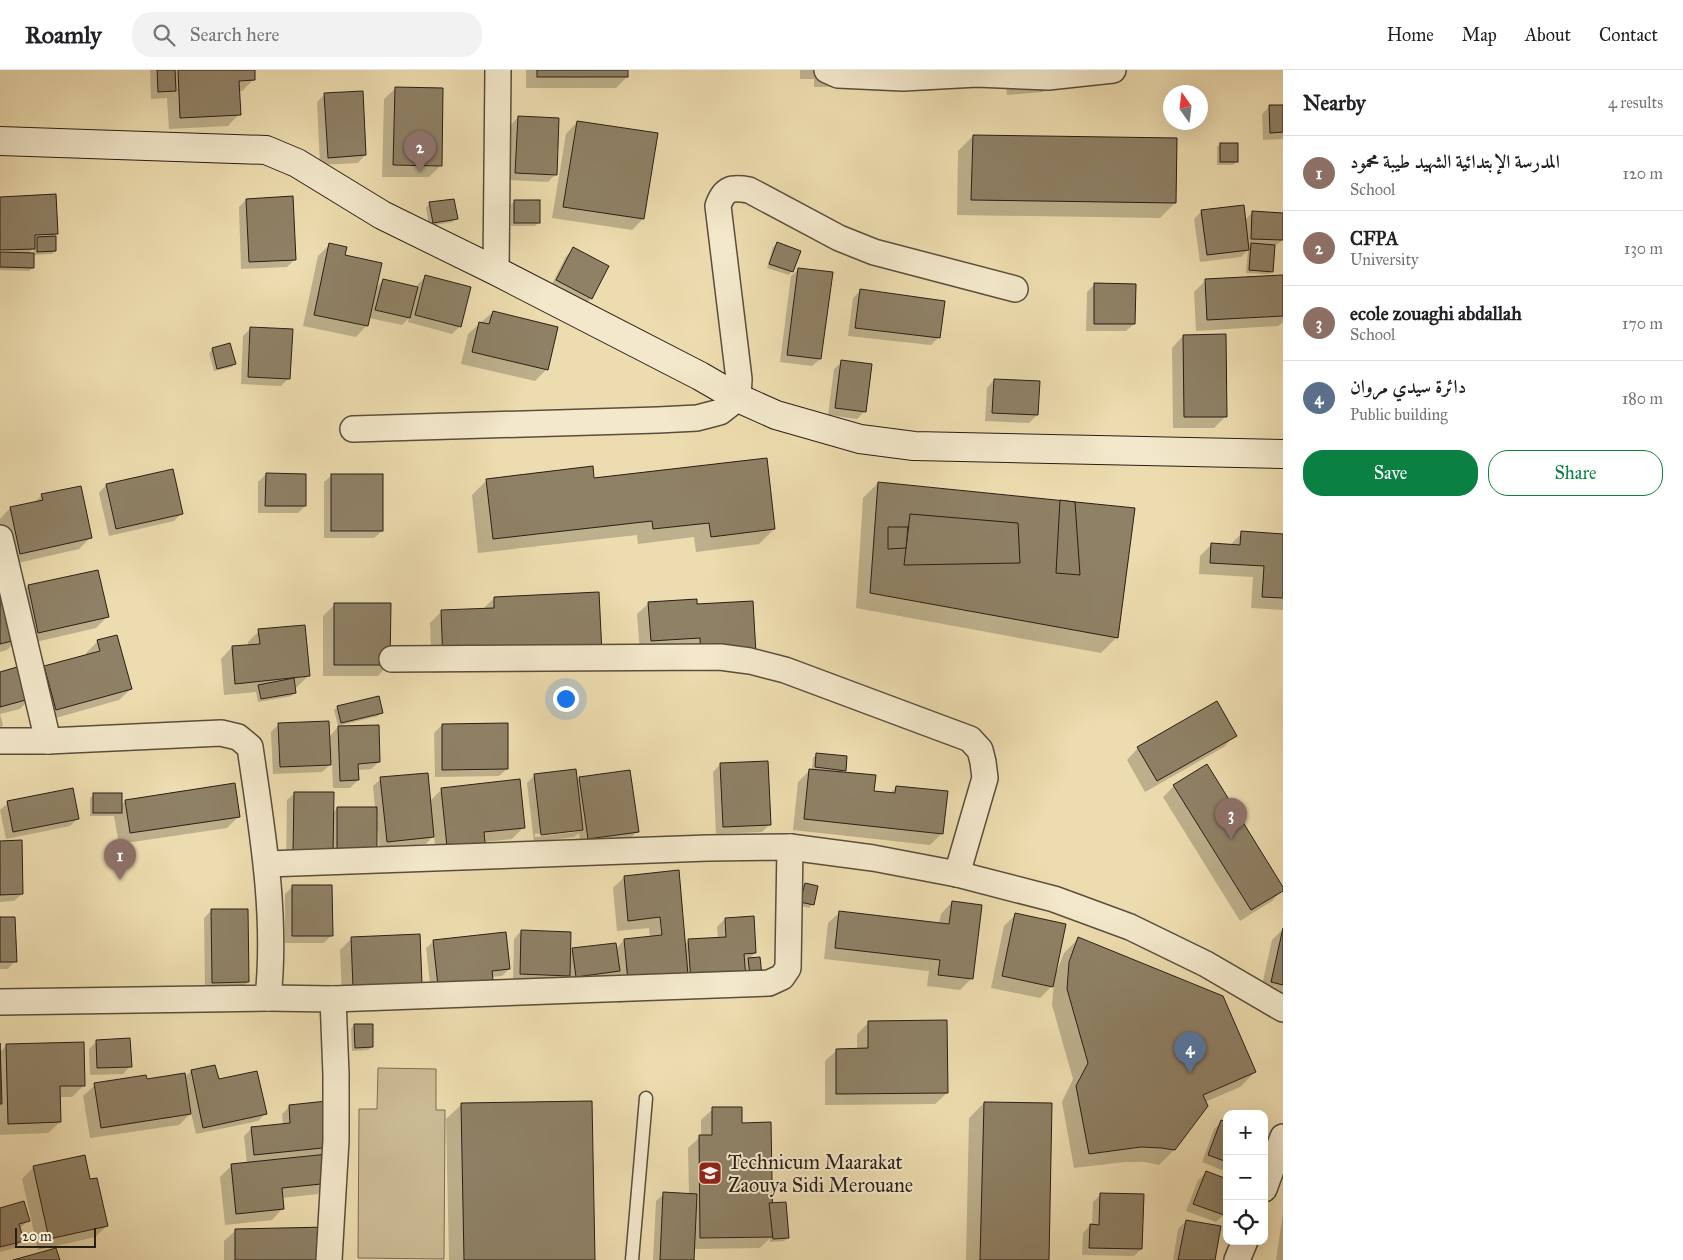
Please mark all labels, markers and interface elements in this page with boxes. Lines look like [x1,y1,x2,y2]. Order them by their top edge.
search box [132,12,482,57]
text: Roamly [25,20,102,50]
icon: search [150,21,178,49]
text: Search here [190,23,280,46]
text: Home [1387,24,1434,46]
text: Map [1462,24,1497,46]
text: About [1525,24,1571,46]
text: Contact [1599,24,1658,46]
north arrow [1163,85,1208,130]
text: Nearby [1303,90,1366,116]
text: 4 results [1608,93,1663,112]
pin: 2 [404,131,436,172]
text: المدرسة الإبتدائية الشهيد طيبة محمود [1350,150,1560,173]
text: 1 [1316,164,1322,183]
text: 120 m [1623,164,1663,183]
text: School [1350,180,1395,199]
text: CFPA [1350,227,1399,250]
text: 2 [1315,239,1323,258]
text: 130 m [1624,239,1663,258]
text: University [1350,250,1419,269]
text: ecole zouaghi abdallah [1350,302,1522,325]
text: 3 [1316,314,1322,333]
text: 170 m [1622,314,1663,333]
text: School [1350,325,1395,344]
text: دائرة سيدي مروان [1350,375,1466,398]
text: 4 [1315,389,1323,408]
text: 180 m [1622,389,1663,408]
text: Public building [1350,405,1448,424]
button: Save [1303,450,1478,496]
button: Share [1488,450,1663,496]
your location [553,686,579,712]
pin: 3 [1215,798,1247,839]
pin: 1 [104,839,136,880]
pin: 4 [1174,1032,1206,1073]
map controls [1223,1110,1268,1245]
button: + [1223,1110,1268,1155]
place label: Technicum Maarakat Zaouya Sidi Merouane [728,1150,913,1197]
button: − [1223,1155,1268,1200]
school or university icon: Technicum Maarakat Zaouya Sidi Merouane [697,1160,723,1186]
button: locate [1223,1200,1268,1245]
scale bar [15,1225,96,1248]
text: 20 m [22,1228,52,1245]

